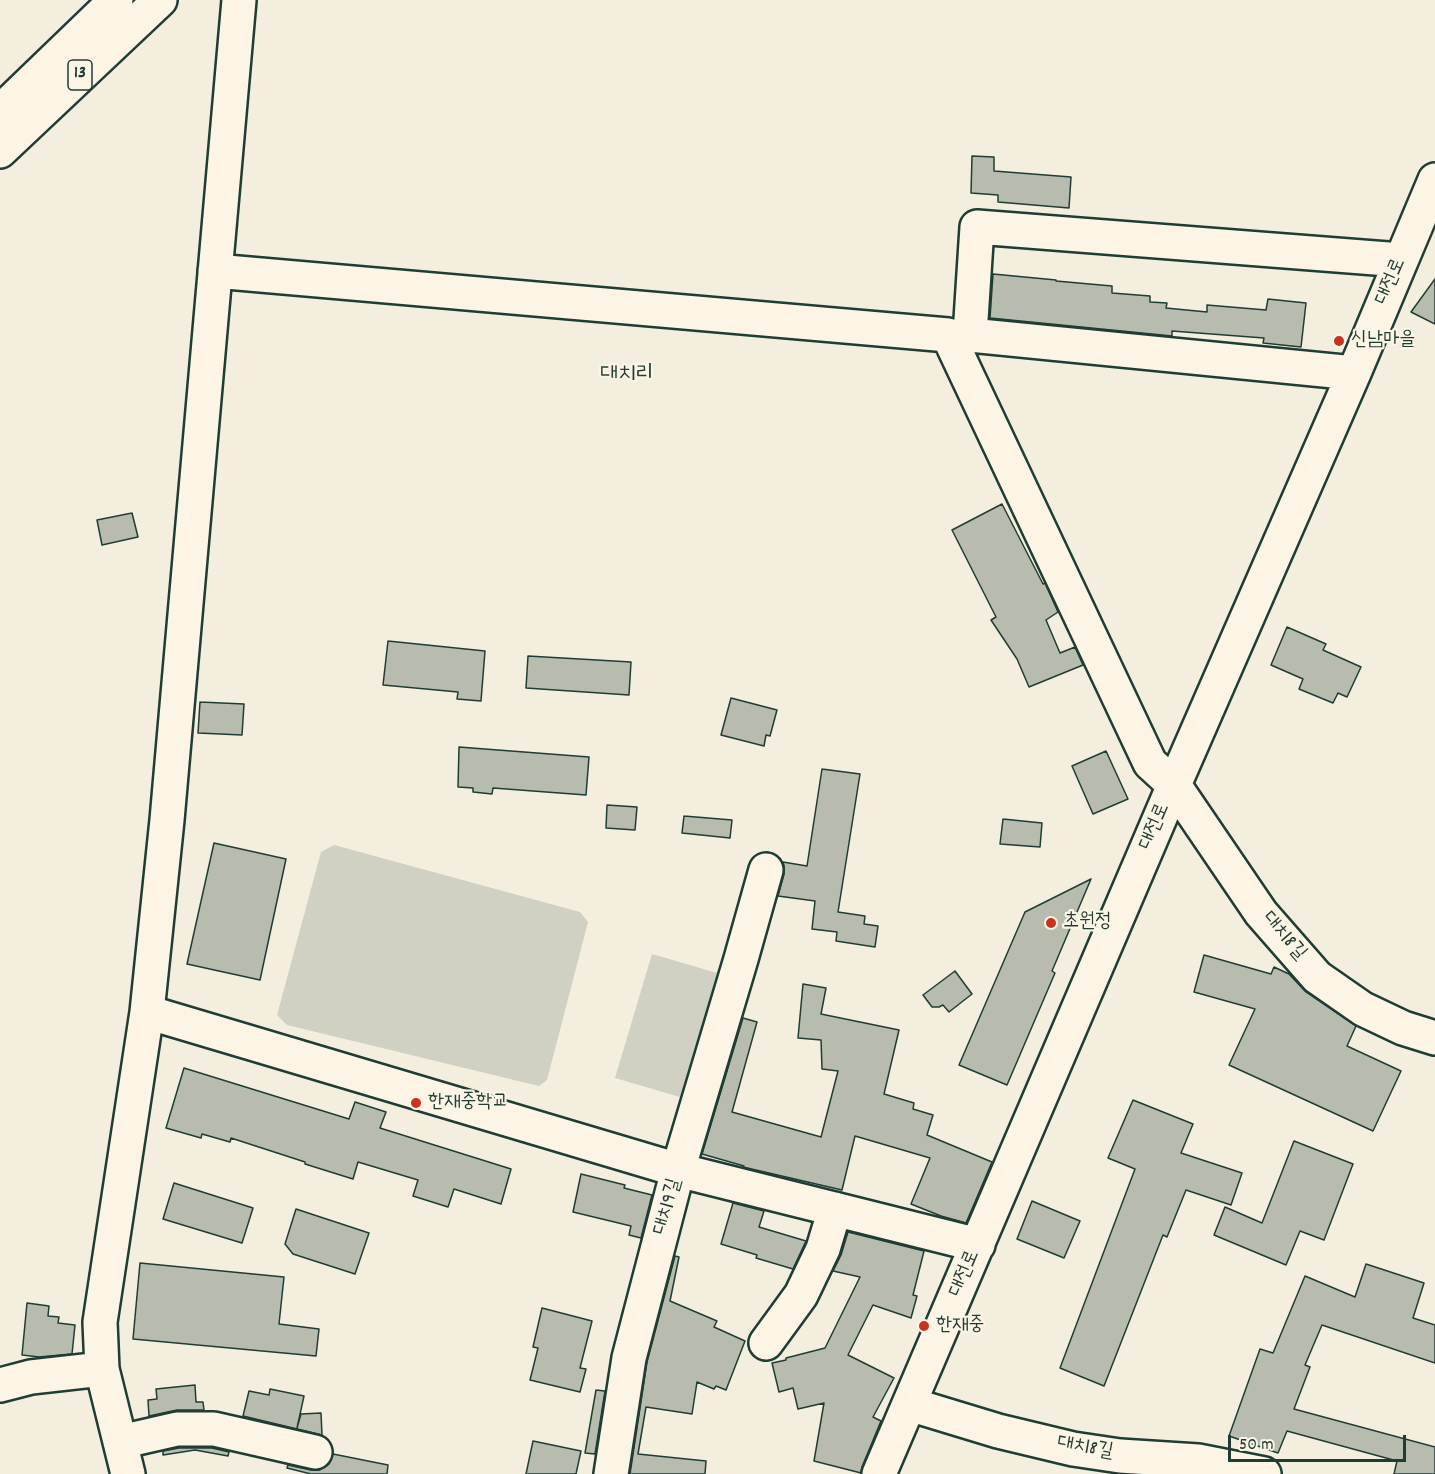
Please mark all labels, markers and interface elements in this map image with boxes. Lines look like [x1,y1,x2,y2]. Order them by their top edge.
road number: 13 [68,60,92,90]
street label: 대전로 [1372,255,1412,309]
place label: 신남마을 [1351,329,1415,353]
marker: 신남마을 [1332,334,1346,348]
district label: 대치리 [600,363,654,389]
street label: 대전로 [1136,800,1176,854]
street label: 대치8길 [1255,908,1311,966]
place label: 초원정 [1063,911,1111,935]
marker: 초원정 [1044,916,1058,930]
place label: 한재중학교 [428,1091,508,1115]
marker: 한재중학교 [409,1096,423,1110]
street label: 대치9길 [650,1176,688,1238]
street label: 대전로 [946,1247,986,1301]
place label: 한재중 [936,1314,984,1338]
marker: 한재중 [917,1319,931,1333]
scale bar [1231,1423,1410,1461]
street label: 대치8길 [1055,1432,1115,1466]
text: 50 m [1239,1433,1274,1458]

